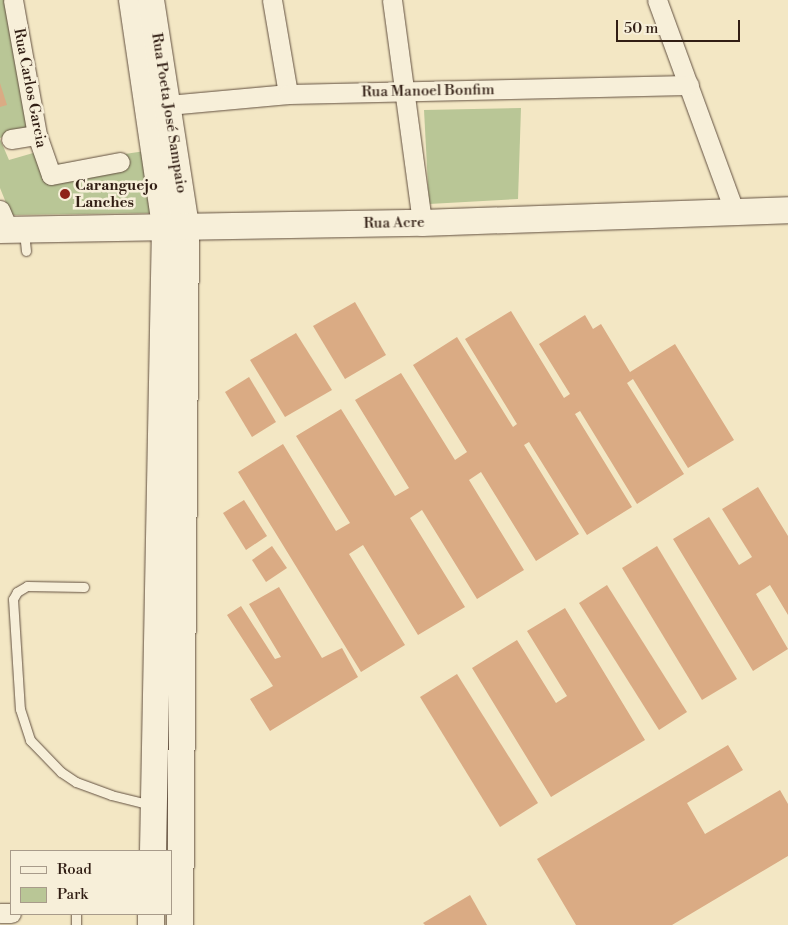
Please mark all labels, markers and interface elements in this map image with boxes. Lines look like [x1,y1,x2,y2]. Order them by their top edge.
scale bar [618,10,742,42]
text: 50 m [624,19,658,38]
street label: Rua Carlos Garcia [10,27,50,149]
street label: Rua Poeta José Sampaio [147,32,191,194]
street label: Rua Manoel Bonfim [361,81,495,101]
place label: Caranguejo Lanches [75,176,158,211]
marker: Caranguejo Lanches [59,188,71,200]
street label: Rua Acre [363,213,425,233]
legend [10,850,172,915]
text: Road [57,860,92,879]
text: Park [57,885,88,904]

